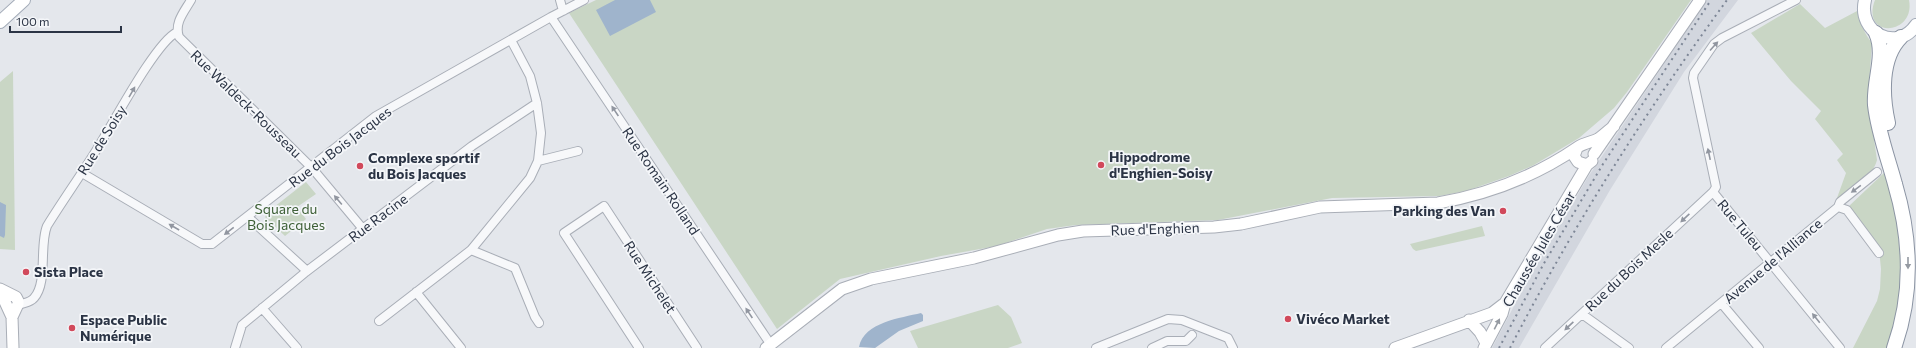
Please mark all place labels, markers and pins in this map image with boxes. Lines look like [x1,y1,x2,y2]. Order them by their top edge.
place label: Hippodrome d'Enghien-Soisy [1109,148,1213,181]
place label: Complexe sportif du Bois Jacques [368,149,480,182]
marker: Hippodrome d'Enghien-Soisy [1096,160,1106,170]
marker: Complexe sportif du Bois Jacques [355,161,365,171]
place label: Parking des Van [1393,202,1495,219]
marker: Parking des Van [1498,206,1508,216]
place label: Sista Place [34,263,103,280]
marker: Sista Place [21,267,31,277]
place label: Vivéco Market [1296,310,1390,327]
place label: Espace Public Numérique [80,311,167,344]
marker: Vivéco Market [1283,314,1293,324]
marker: Espace Public Numérique [67,323,77,333]

